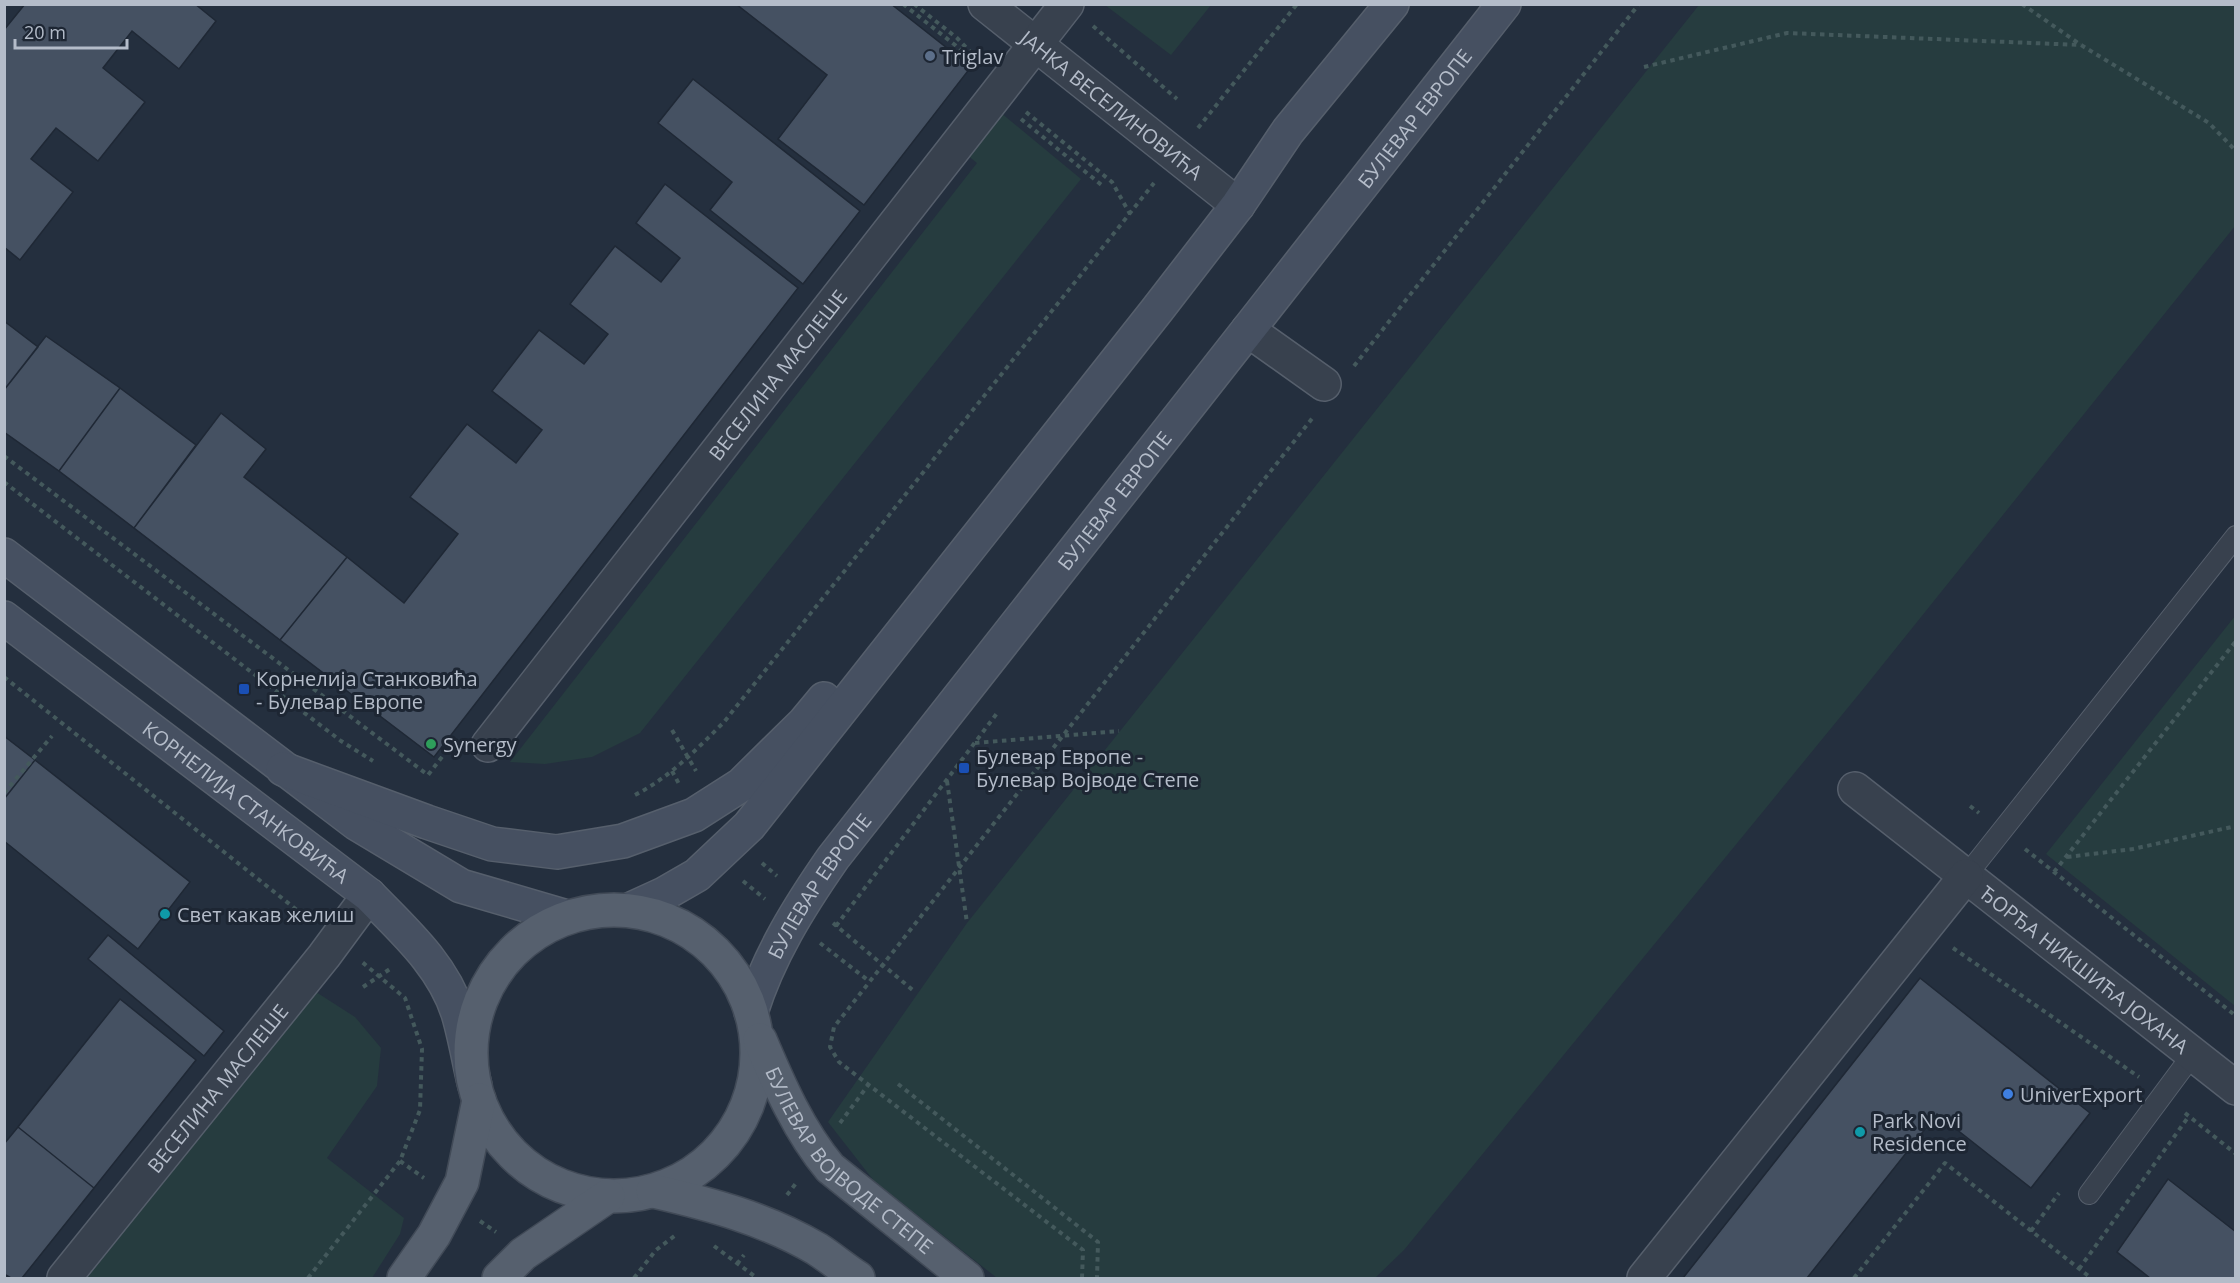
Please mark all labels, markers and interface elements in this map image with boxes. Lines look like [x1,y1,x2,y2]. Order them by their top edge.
scale bar [15,12,128,50]
text: 20 m [24,20,66,44]
street label: ЈАНКА ВЕСЕЛИНОВИЋА [1014,23,1209,186]
place label: Triglav [942,43,1003,70]
street label: БУЛЕВАР ЕВРОПЕ [1351,43,1477,193]
marker: Triglav [923,49,937,63]
street label: ВЕСЕЛИНА МАСЛЕШЕ [702,284,853,466]
street label: БУЛЕВАР ЕВРОПЕ [1051,425,1177,575]
place label: Корнелија Станковића - Булевар Европе [256,665,478,715]
marker: Корнелија Станковића - Булевар Европе [237,682,251,696]
street label: КОРНЕЛИЈА СТАНКОВИЋА [137,715,355,889]
place label: Synergy [443,731,518,758]
marker: Synergy [424,737,438,751]
place label: Булевар Европе - Булевар Војводе Степе [976,743,1199,793]
marker: Булевар Европе - Булевар Војводе Степе [957,761,971,775]
street label: БУЛЕВАР ЕВРОПЕ [761,807,877,963]
street label: ЂОРЂА НИКШИЋА ЈОХАНА [1975,879,2195,1060]
place label: Свет какав желиш [177,901,354,928]
marker: Свет какав желиш [158,907,172,921]
street label: ВЕСЕЛИНА МАСЛЕШЕ [141,998,294,1178]
street label: БУЛЕВАР ВОЈВОДЕ СТЕПЕ [760,1062,939,1259]
place label: UniverExport [2020,1081,2142,1108]
marker: UniverExport [2001,1087,2015,1101]
place label: Park Novi Residence [1872,1107,1967,1157]
marker: Park Novi Residence [1853,1125,1867,1139]

